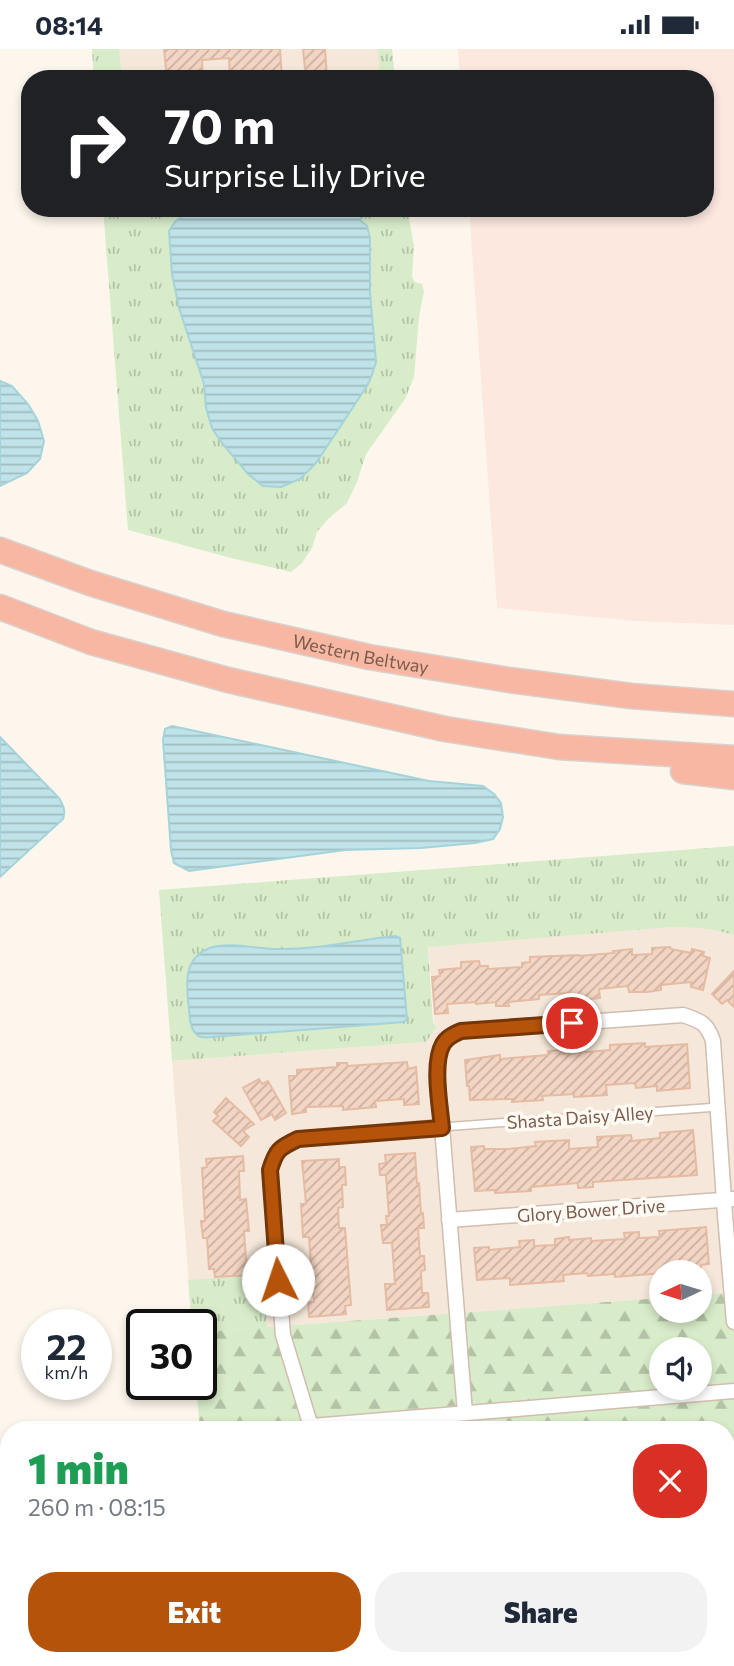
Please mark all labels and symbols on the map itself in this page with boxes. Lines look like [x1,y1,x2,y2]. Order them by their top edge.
street label: Western Beltway [291,629,430,678]
pin [542,993,602,1053]
street label: Shasta Daisy Alley [506,1101,654,1133]
street label: Glory Bower Drive [516,1194,666,1226]
position arrow [241,1243,315,1317]
north arrow [649,1260,712,1323]
speed limit sign: 30 [126,1309,217,1400]

